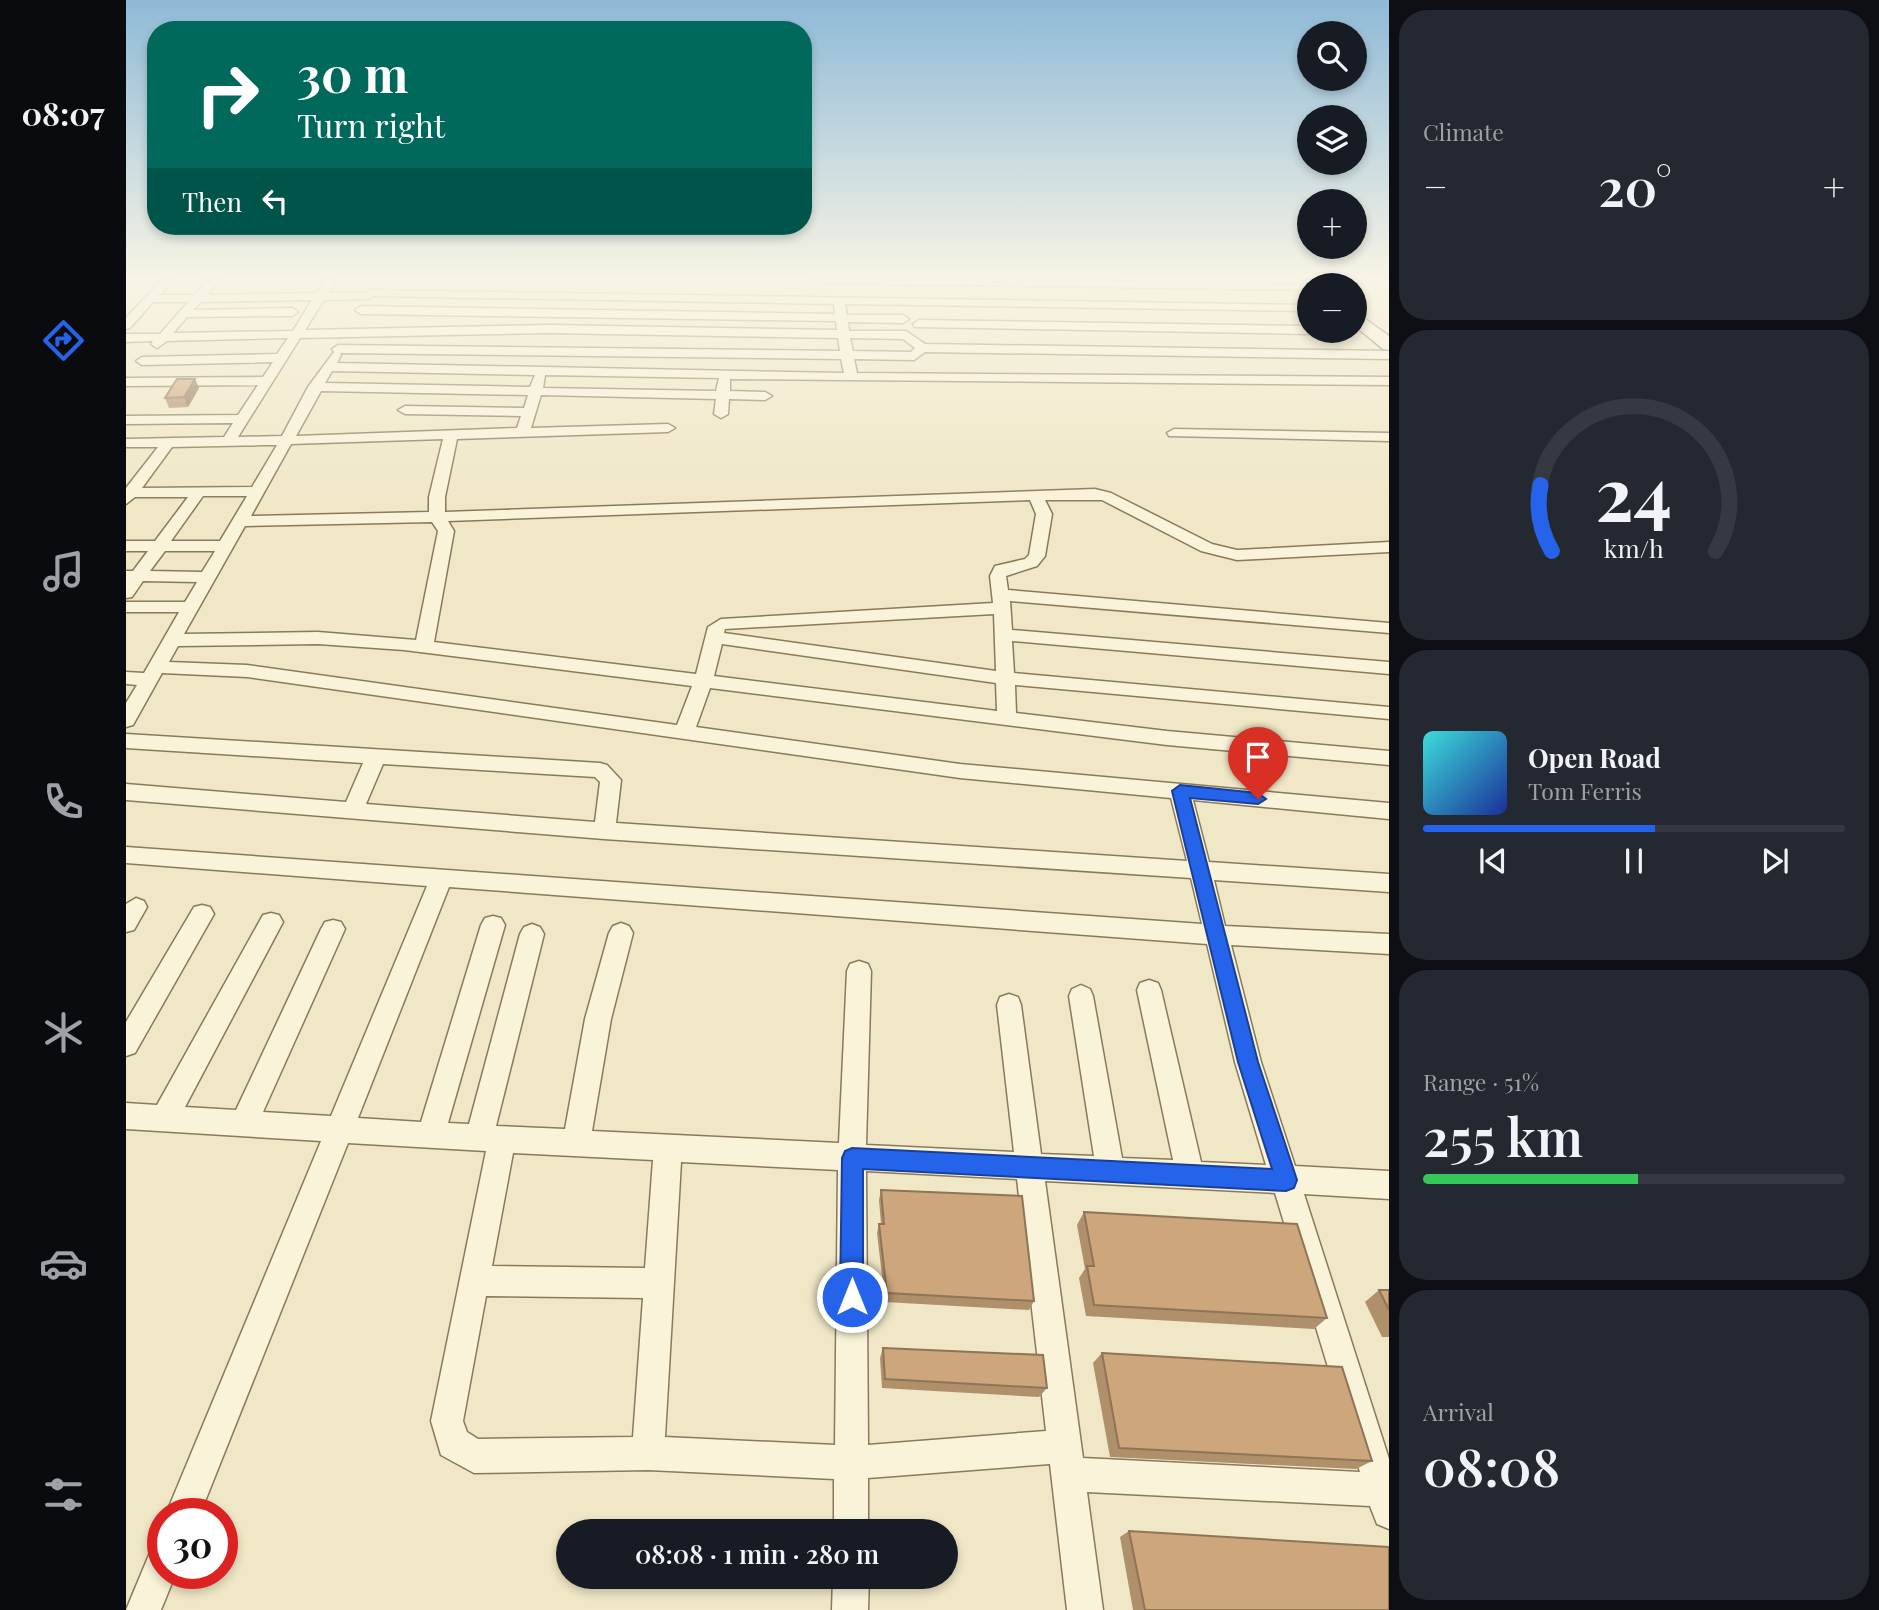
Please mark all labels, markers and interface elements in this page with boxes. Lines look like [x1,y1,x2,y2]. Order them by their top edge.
map controls [1297,21,1367,343]
button: search [1297,21,1367,91]
text: 30 m [297,40,408,105]
icon: right [182,49,273,140]
text: 08:07 [21,91,105,134]
text: Turn right [297,103,445,146]
button: layers [1297,105,1367,175]
text: Climate [1423,116,1504,147]
text: 20° [1598,151,1672,220]
text: − [1423,160,1448,211]
text: + [1823,160,1845,211]
icon: left [256,182,294,220]
text: Then [182,184,242,219]
button: + [1297,189,1367,259]
button: − [1297,273,1367,343]
icon: directions [39,316,88,365]
text: 24 [1596,442,1672,539]
text: km/h [1604,531,1664,564]
icon: music [39,547,88,596]
pin [1228,727,1288,799]
icon: arrive [1239,738,1277,776]
text: Open Road [1528,740,1661,775]
text: Tom Ferris [1528,775,1642,806]
icon: phone [39,777,88,826]
icon: previous [1474,842,1512,880]
icon: pause [1615,842,1653,880]
icon: next [1756,842,1794,880]
icon: climate [39,1008,88,1057]
text: Range · 51% [1423,1066,1539,1097]
text: 255 km [1423,1101,1583,1170]
icon: car [39,1239,88,1288]
position arrow [815,1260,889,1334]
text: Arrival [1423,1396,1494,1427]
text: 08:08 [1423,1431,1560,1500]
icon: filters [39,1470,88,1519]
speed limit sign: 30 [147,1498,238,1589]
text: 08:08 · 1 min · 280 m [635,1536,879,1571]

